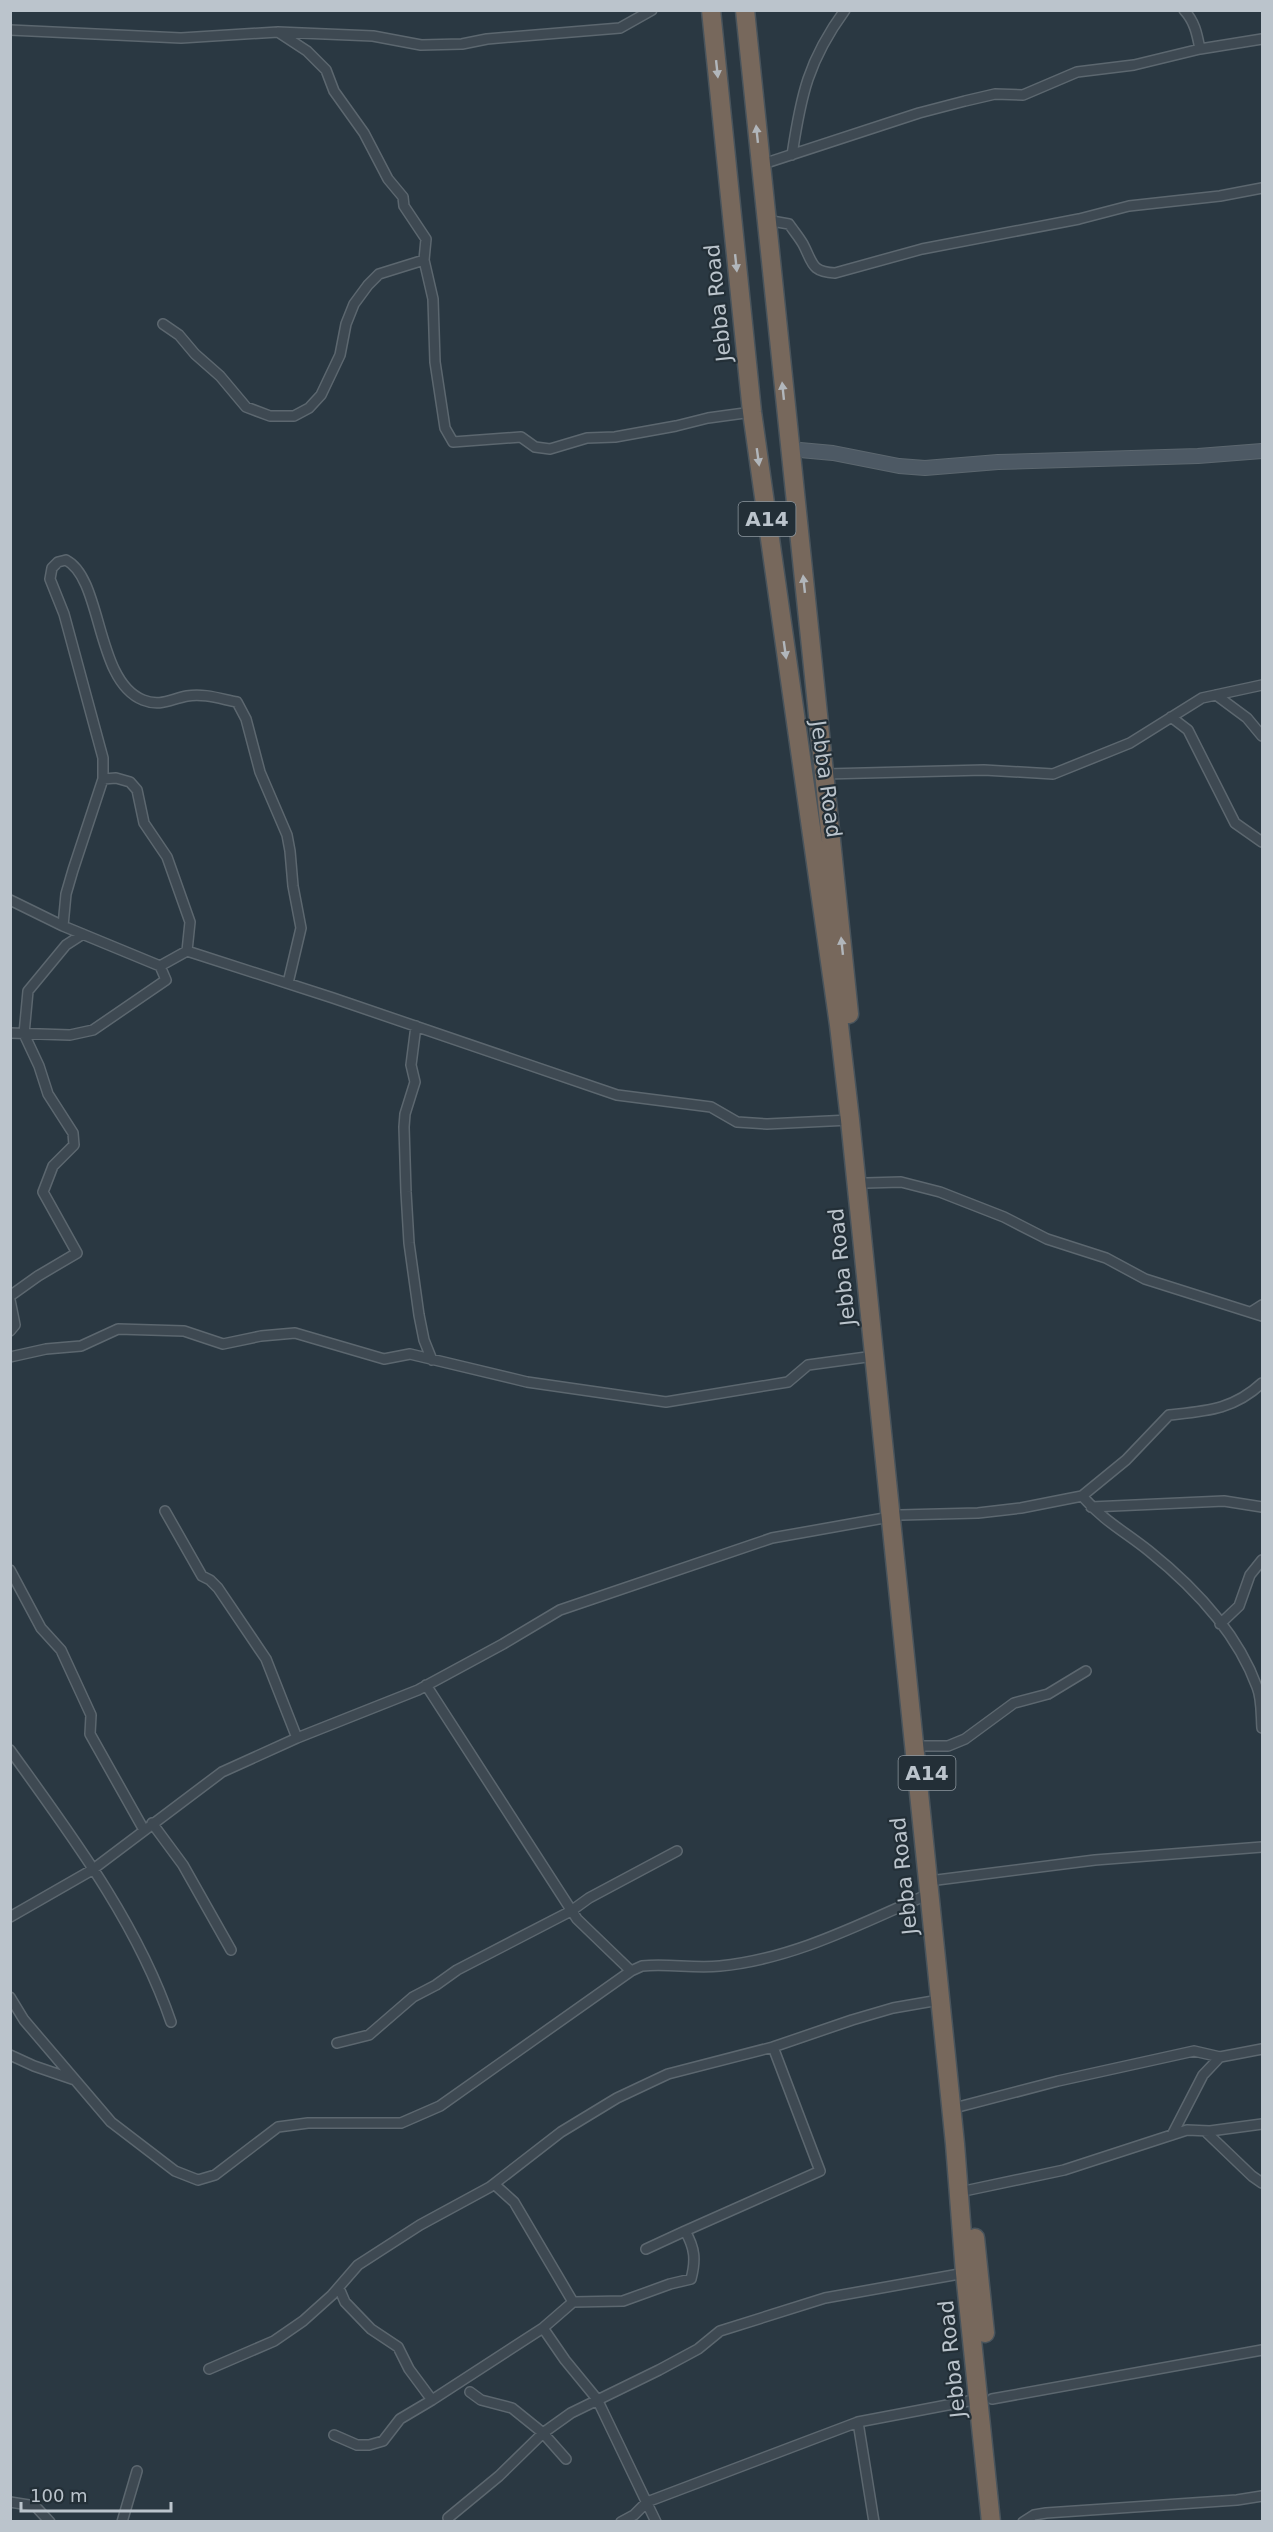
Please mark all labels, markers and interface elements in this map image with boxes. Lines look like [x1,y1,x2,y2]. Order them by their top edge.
one-way arrow [712,59,722,78]
one-way arrow [752,124,762,143]
street label: Jebba Road [700,243,736,365]
one-way arrow [732,253,741,272]
one-way arrow [778,381,788,400]
one-way arrow [753,447,762,466]
road number: A14 [738,502,795,536]
one-way arrow [799,575,809,594]
one-way arrow [780,640,789,659]
street label: Jebba Road [806,717,846,839]
one-way arrow [837,936,847,955]
street label: Jebba Road [824,1207,860,1329]
road number: A14 [898,1756,956,1790]
street label: Jebba Road [886,1816,922,1938]
street label: Jebba Road [934,2299,970,2421]
scale bar [21,2475,171,2513]
text: 100 m [30,2485,88,2506]

